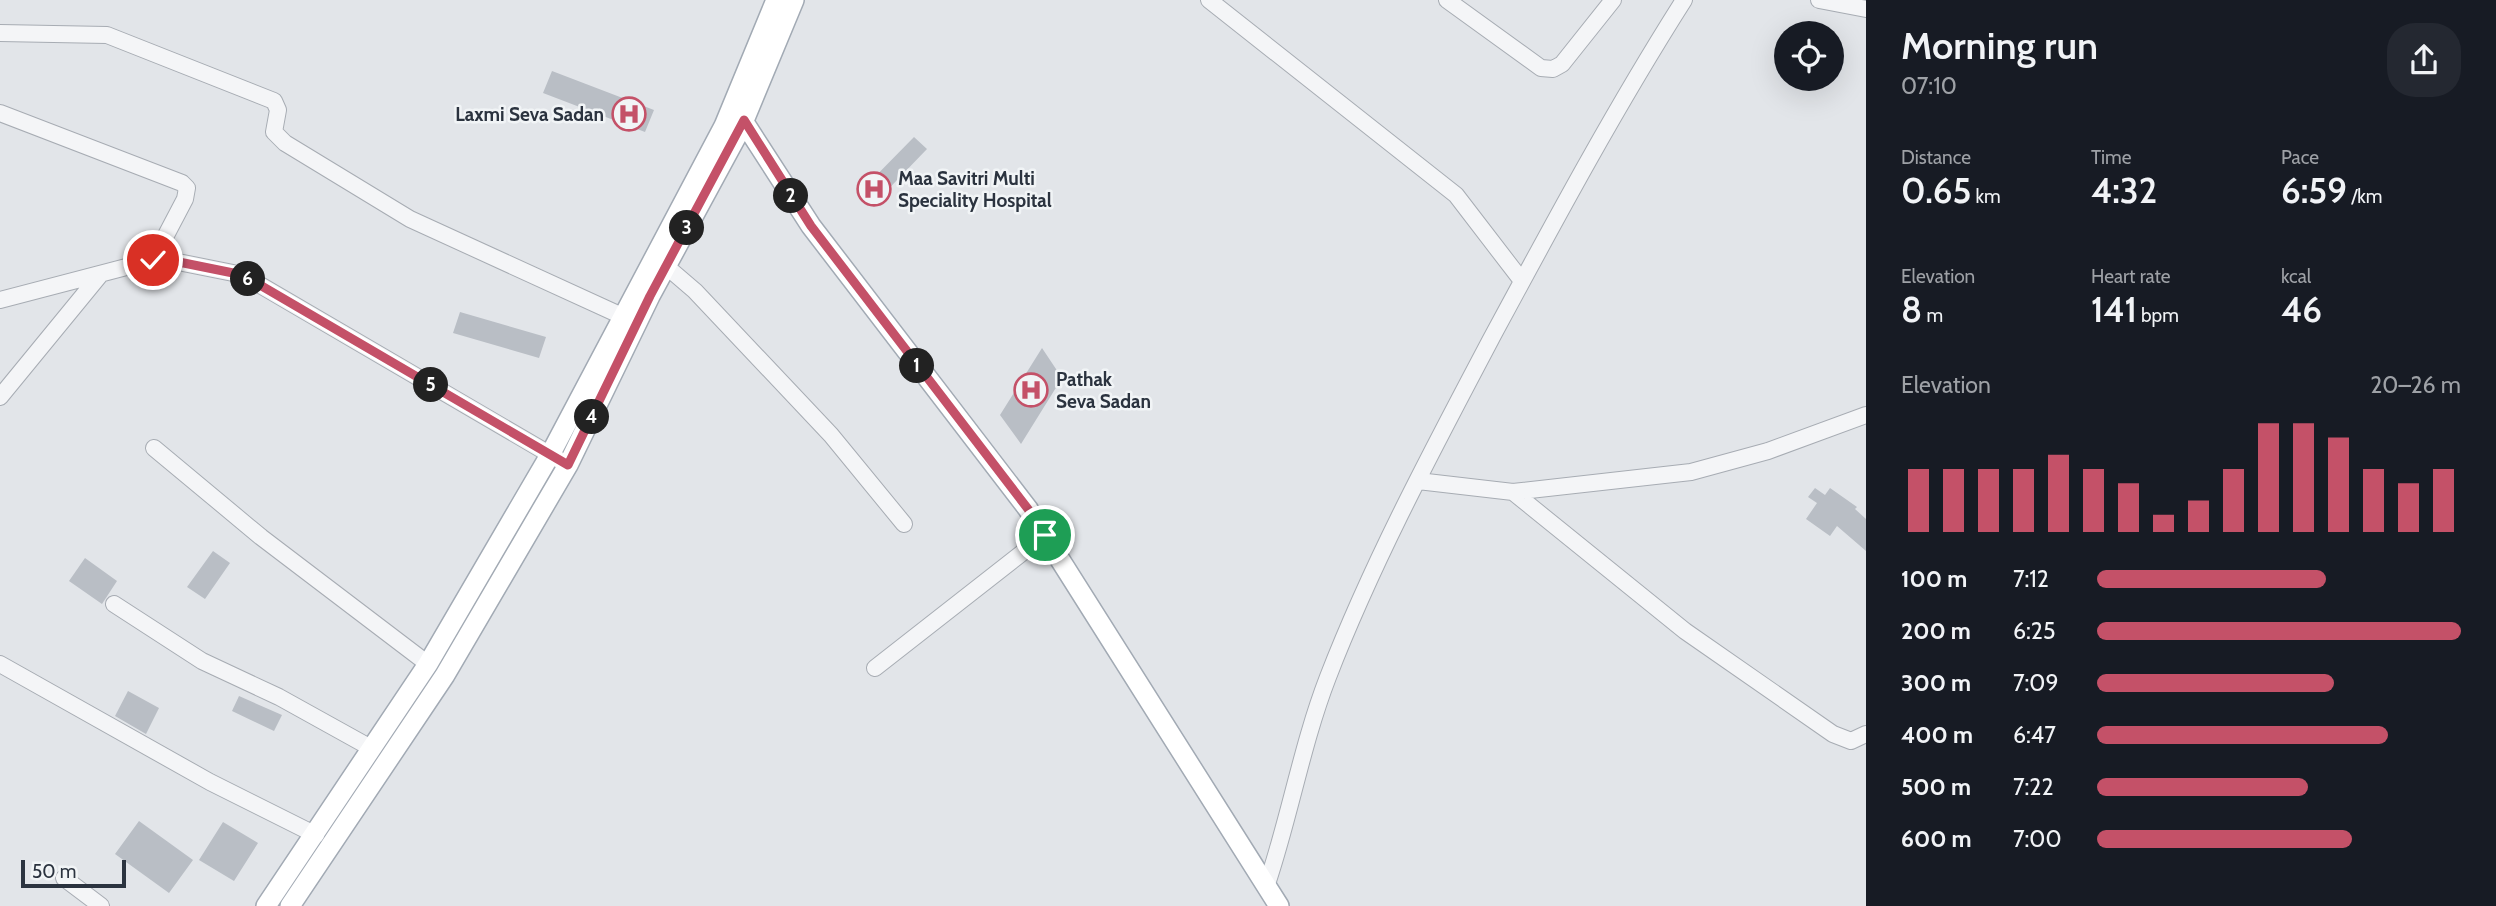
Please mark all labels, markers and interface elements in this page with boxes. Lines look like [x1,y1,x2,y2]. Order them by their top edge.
map controls [1774,21,1844,91]
button: locate [1774,21,1844,91]
text: Morning run [1901,22,2098,69]
button: share [2387,23,2461,97]
text: 07:10 [1901,72,1957,100]
hospital icon: Laxmi Seva Sadan [610,95,648,133]
place label: Laxmi Seva Sadan [455,103,604,126]
text: Distance [1901,146,1971,169]
text: Time [2091,146,2131,169]
text: Pace [2281,146,2319,169]
place label: Maa Savitri Multi Speciality Hospital [898,167,1052,212]
text: 0.65 [1901,169,1971,212]
text: 4:32 [2091,169,2157,212]
text: 6:59 [2281,169,2347,212]
hospital icon: Maa Savitri Multi Speciality Hospital [855,170,893,208]
pin: 2 [774,178,808,214]
text: 2 [785,184,796,207]
text: km [1971,185,2001,208]
text: /km [2347,185,2383,208]
pin: 3 [670,210,704,246]
text: 3 [681,216,692,239]
pin [123,230,183,290]
icon: check [134,241,172,279]
pin: 6 [230,262,266,296]
text: Elevation [1901,265,1975,288]
text: Heart rate [2091,265,2171,288]
text: kcal [2281,265,2311,288]
text: 6 [242,267,253,290]
text: 8 [1901,288,1922,331]
text: 141 [2091,288,2137,331]
text: 46 [2281,288,2322,331]
text: m [1922,304,1943,327]
text: bpm [2137,304,2179,327]
pin: 1 [900,348,934,384]
text: 1 [913,354,920,377]
pin: 5 [414,368,448,402]
place label: Pathak Seva Sadan [1056,368,1151,413]
hospital icon: Pathak Seva Sadan [1012,371,1050,409]
text: Elevation [1901,371,1991,399]
text: 20–26 m [2370,371,2461,399]
text: 5 [425,373,436,396]
pin: 4 [574,400,610,434]
text: 4 [586,405,597,428]
pin [1015,505,1075,565]
icon: arrive [1026,516,1064,554]
text: 100 m [1901,565,1967,593]
text: 7:12 [2013,565,2049,593]
text: 200 m [1901,617,1971,645]
text: 6:25 [2013,617,2055,645]
text: 300 m [1901,669,1971,697]
text: 7:09 [2013,669,2058,697]
text: 400 m [1901,721,1973,749]
text: 6:47 [2013,721,2056,749]
text: 500 m [1901,773,1971,801]
text: 7:22 [2013,773,2053,801]
text: 600 m [1901,825,1972,853]
text: 7:00 [2013,825,2061,853]
scale bar [21,857,126,889]
text: 50 m [32,860,76,883]

